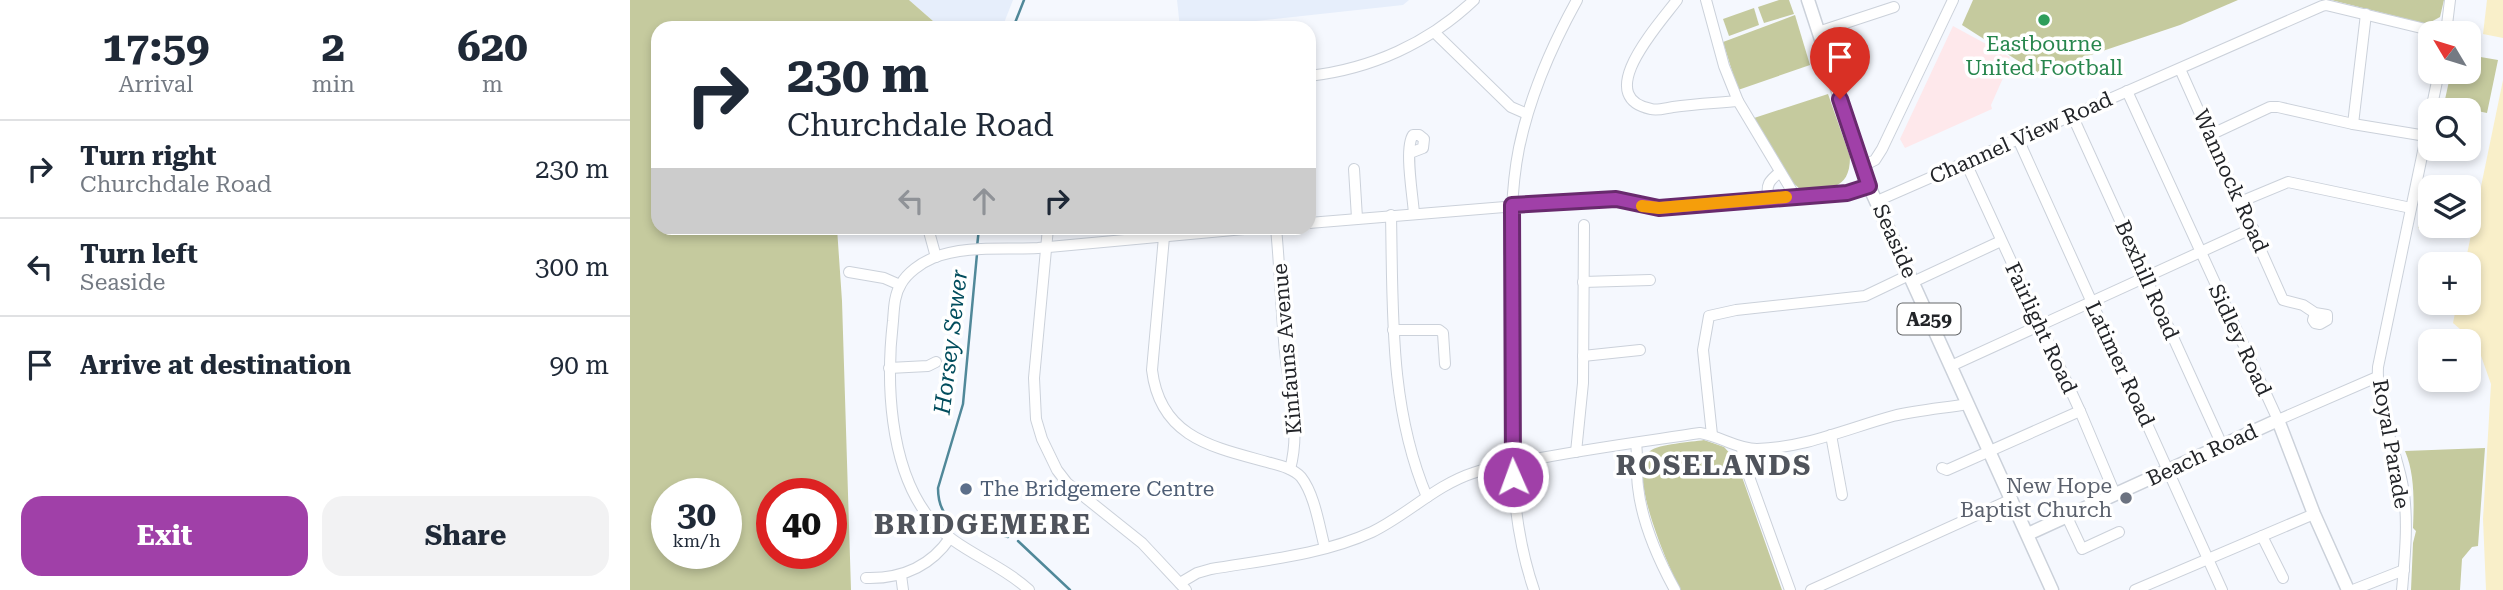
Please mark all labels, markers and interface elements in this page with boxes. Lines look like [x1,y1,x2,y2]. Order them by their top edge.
marker: Eastbourne United Football [2036,12,2052,28]
north arrow [2418,21,2482,84]
map controls [2418,21,2481,392]
text: 17:59 [102,22,209,71]
text: 2 [322,22,345,71]
text: 620 [457,22,528,71]
pin [1810,27,1870,99]
place label: Eastbourne United Football [1965,32,2123,80]
icon: arrive [1821,38,1859,76]
text: 230 m [787,47,929,104]
icon: right [672,49,763,140]
text: Arrival [118,71,193,98]
text: min [312,71,355,98]
text: m [482,71,503,98]
street label: Channel View Road [1926,87,2116,189]
button: search [2418,98,2481,161]
text: Churchdale Road [787,106,1054,144]
street label: Wannock Road [2189,106,2273,257]
text: Turn right [80,141,216,171]
icon: right [21,150,59,188]
text: 230 m [535,154,609,184]
text: Churchdale Road [80,171,272,198]
button: layers [2418,175,2481,238]
icon: left [892,182,930,220]
icon: ahead [965,182,1003,220]
icon: right [1038,182,1076,220]
street label: Seaside [1868,201,1922,281]
street label: Bexhill Road [2110,217,2184,344]
text: Turn left [80,239,198,269]
icon: left [21,248,59,286]
text: 300 m [535,252,609,282]
button: + [2418,252,2481,315]
street label: Fairlight Road [2000,259,2082,398]
street label: Kinfauns Avenue [1268,262,1306,436]
water label: Horsey Sewer [929,268,973,417]
text: Seaside [80,269,165,296]
street label: Sidley Road [2204,280,2277,400]
street label: Latimer Road [2081,298,2160,431]
road number: A259 [1898,304,1960,334]
button: − [2418,329,2481,392]
icon: arrive [21,346,59,384]
text: Arrive at destination [80,350,351,380]
text: 90 m [550,350,609,380]
street label: Royal Parade [2368,377,2414,511]
street label: Beach Road [2143,419,2261,491]
position arrow [1476,440,1550,514]
district label: ROSELANDS [1616,449,1812,482]
place label: New Hope Baptist Church [1960,474,2112,522]
place label: The Bridgemere Centre [980,477,1214,501]
speed limit sign: 40 [756,478,847,569]
marker: The Bridgemere Centre [958,481,974,497]
marker: New Hope Baptist Church [2118,490,2134,506]
text: 30 [677,494,716,535]
button: Exit [21,496,308,576]
button: Share [322,496,609,576]
district label: BRIDGEMERE [874,508,1092,541]
text: km/h [672,530,721,551]

